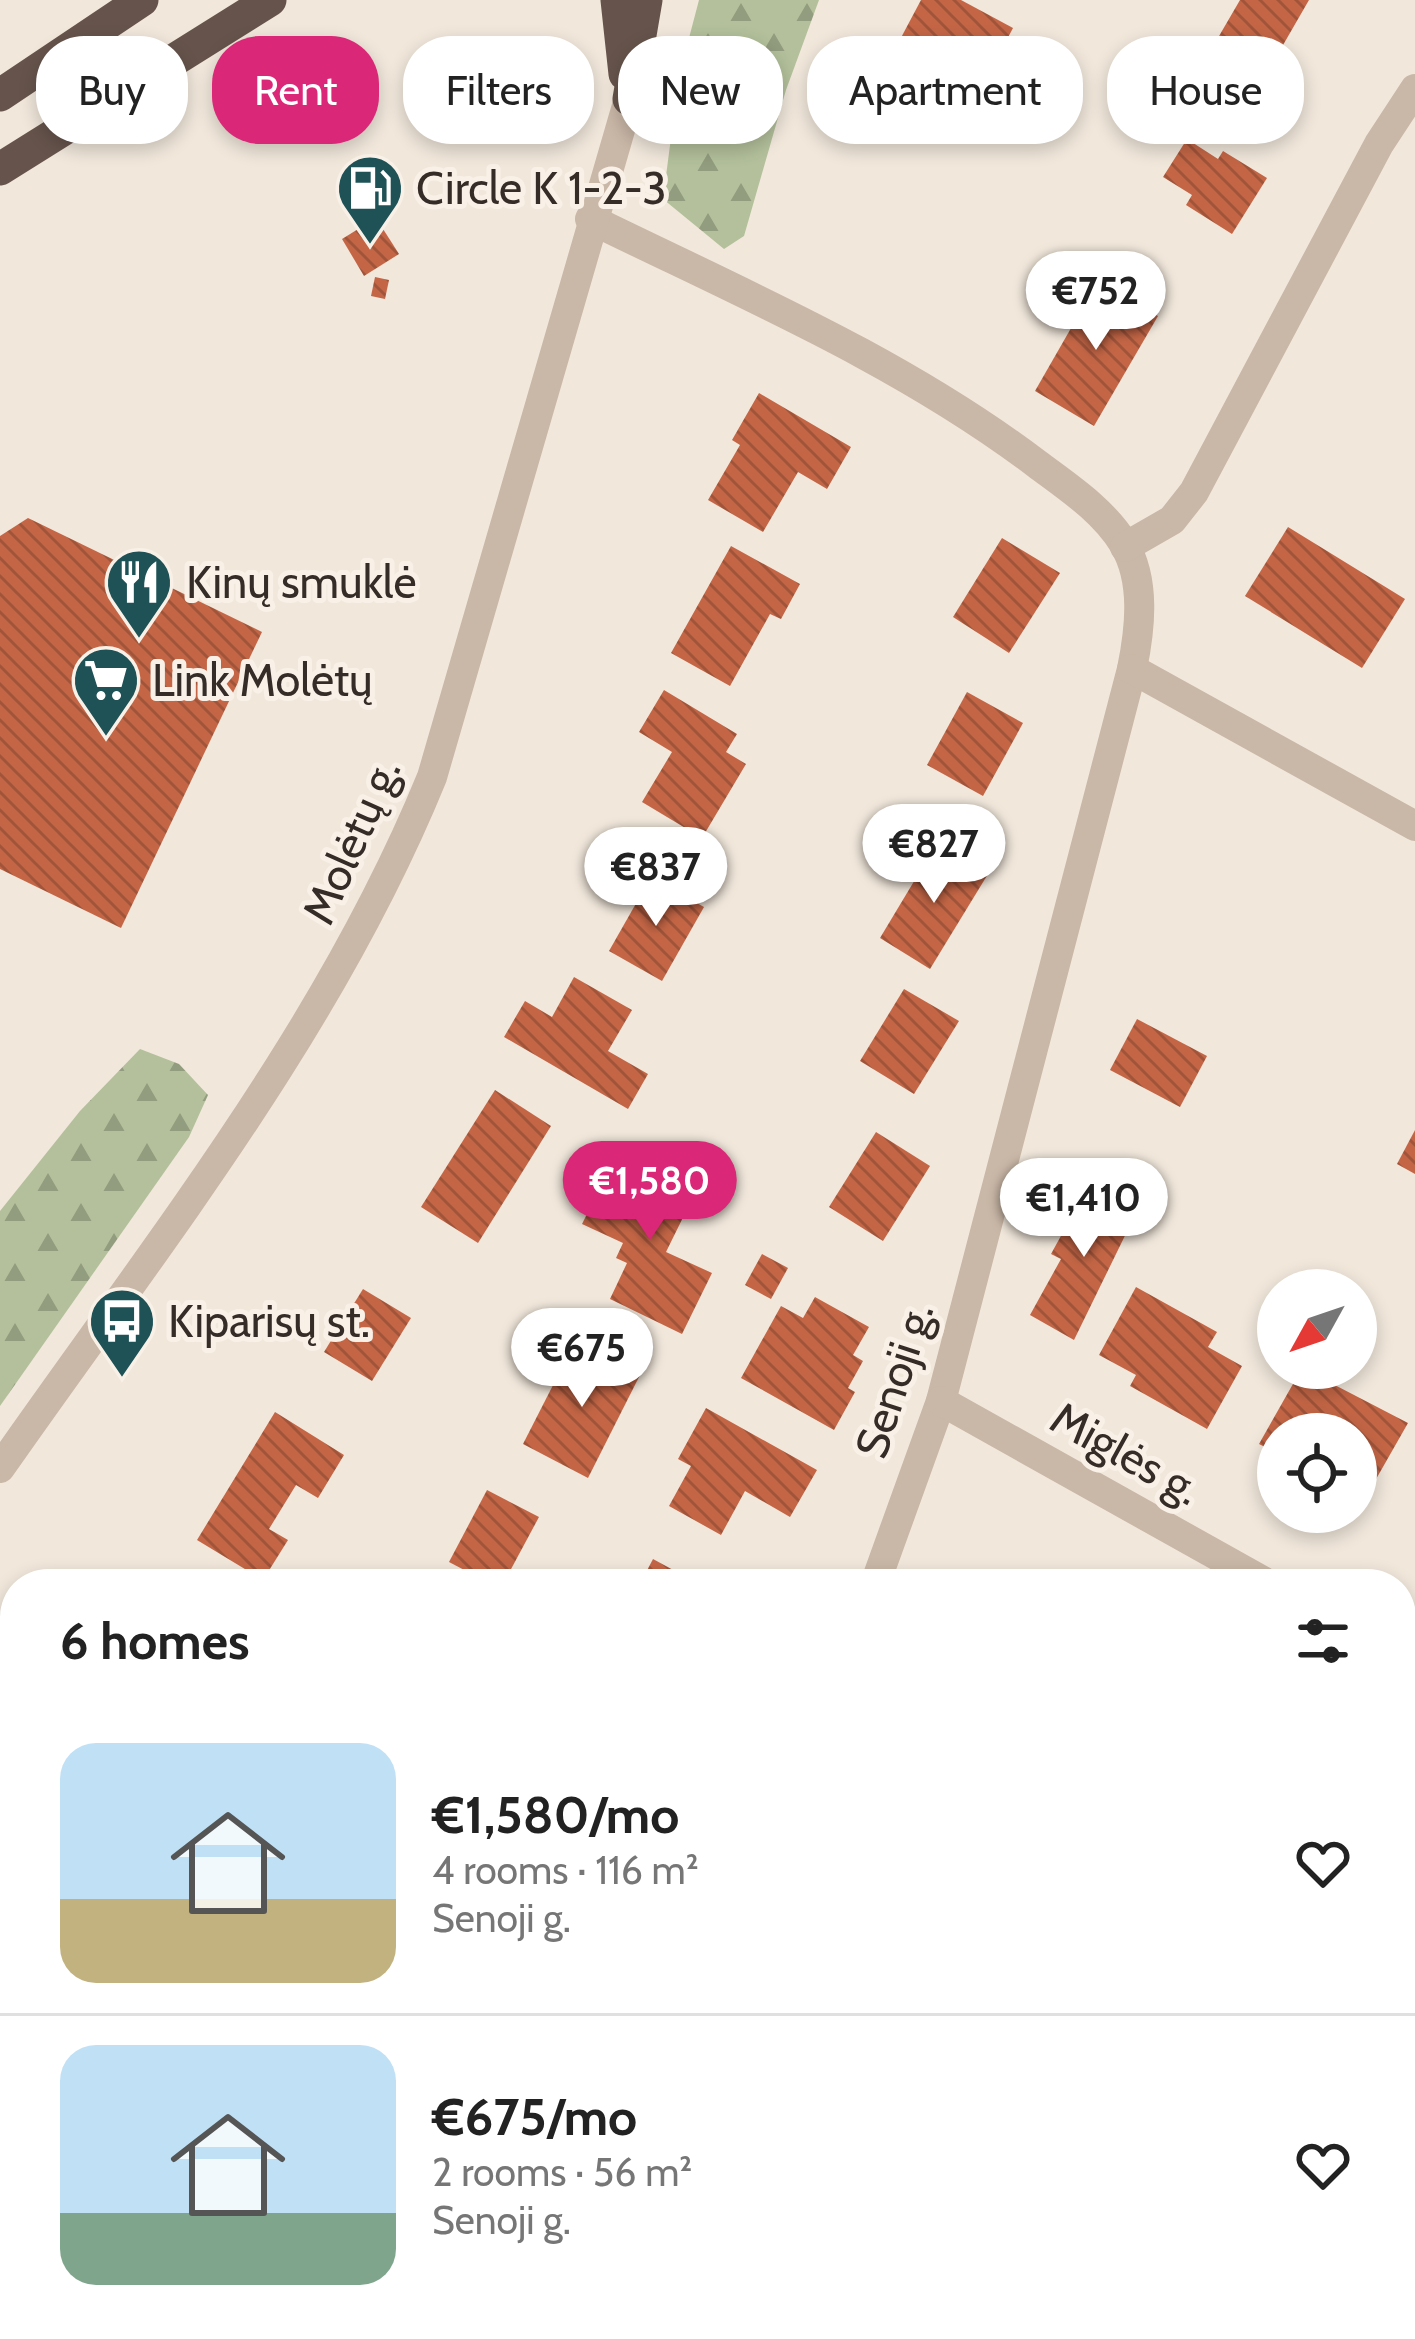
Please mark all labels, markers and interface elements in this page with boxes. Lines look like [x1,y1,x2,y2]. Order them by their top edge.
chip: Buy [36,36,188,144]
chip: Rent [212,36,379,144]
chip: Filters [403,36,594,144]
chip: New [618,36,783,144]
chip: Apartment [807,36,1083,144]
chip: House [1107,36,1304,144]
fuel station icon: Circle K 1-2-3 [335,153,405,247]
place label: Circle K 1-2-3 [416,161,667,215]
pin: €752 [1025,251,1167,353]
text: €752 [1053,266,1139,314]
restaurant icon: Kinų smuklė [104,547,174,641]
place label: Kinų smuklė [186,555,416,609]
supermarket icon: Link Molėtų [71,645,141,739]
place label: Link Molėtų [152,653,373,707]
street label: Molėtų g. [291,750,411,932]
pin: €827 [863,804,1005,906]
text: €827 [889,819,979,867]
pin: €837 [585,827,727,929]
text: €837 [611,842,701,890]
pin: €1,580 [552,1141,748,1243]
text: €1,580 [590,1156,710,1204]
pin: €1,410 [986,1158,1182,1260]
text: €1,410 [1027,1173,1141,1221]
north arrow [1257,1269,1377,1389]
map controls [1257,1269,1377,1533]
bus stop icon: Kiparisų st. [87,1286,157,1380]
place label: Kiparisų st. [168,1294,370,1348]
street label: Senoji g. [844,1295,944,1465]
pin: €675 [511,1308,653,1410]
text: €675 [538,1323,626,1371]
street label: Miglės g. [1042,1390,1210,1516]
button: locate [1257,1413,1377,1533]
icon: filters [1290,1608,1356,1674]
text: 6 homes [60,1610,249,1672]
text: €1,580/mo [432,1784,679,1846]
icon: home [156,1791,300,1935]
icon: heart [1290,1830,1356,1896]
text: 4 rooms · 116 m² [432,1846,699,1894]
text: Senoji g. [432,1894,571,1942]
text: €675/mo [432,2086,637,2148]
icon: home [156,2093,300,2237]
icon: heart [1290,2132,1356,2198]
text: 2 rooms · 56 m² [432,2148,692,2196]
text: Senoji g. [432,2196,571,2244]

